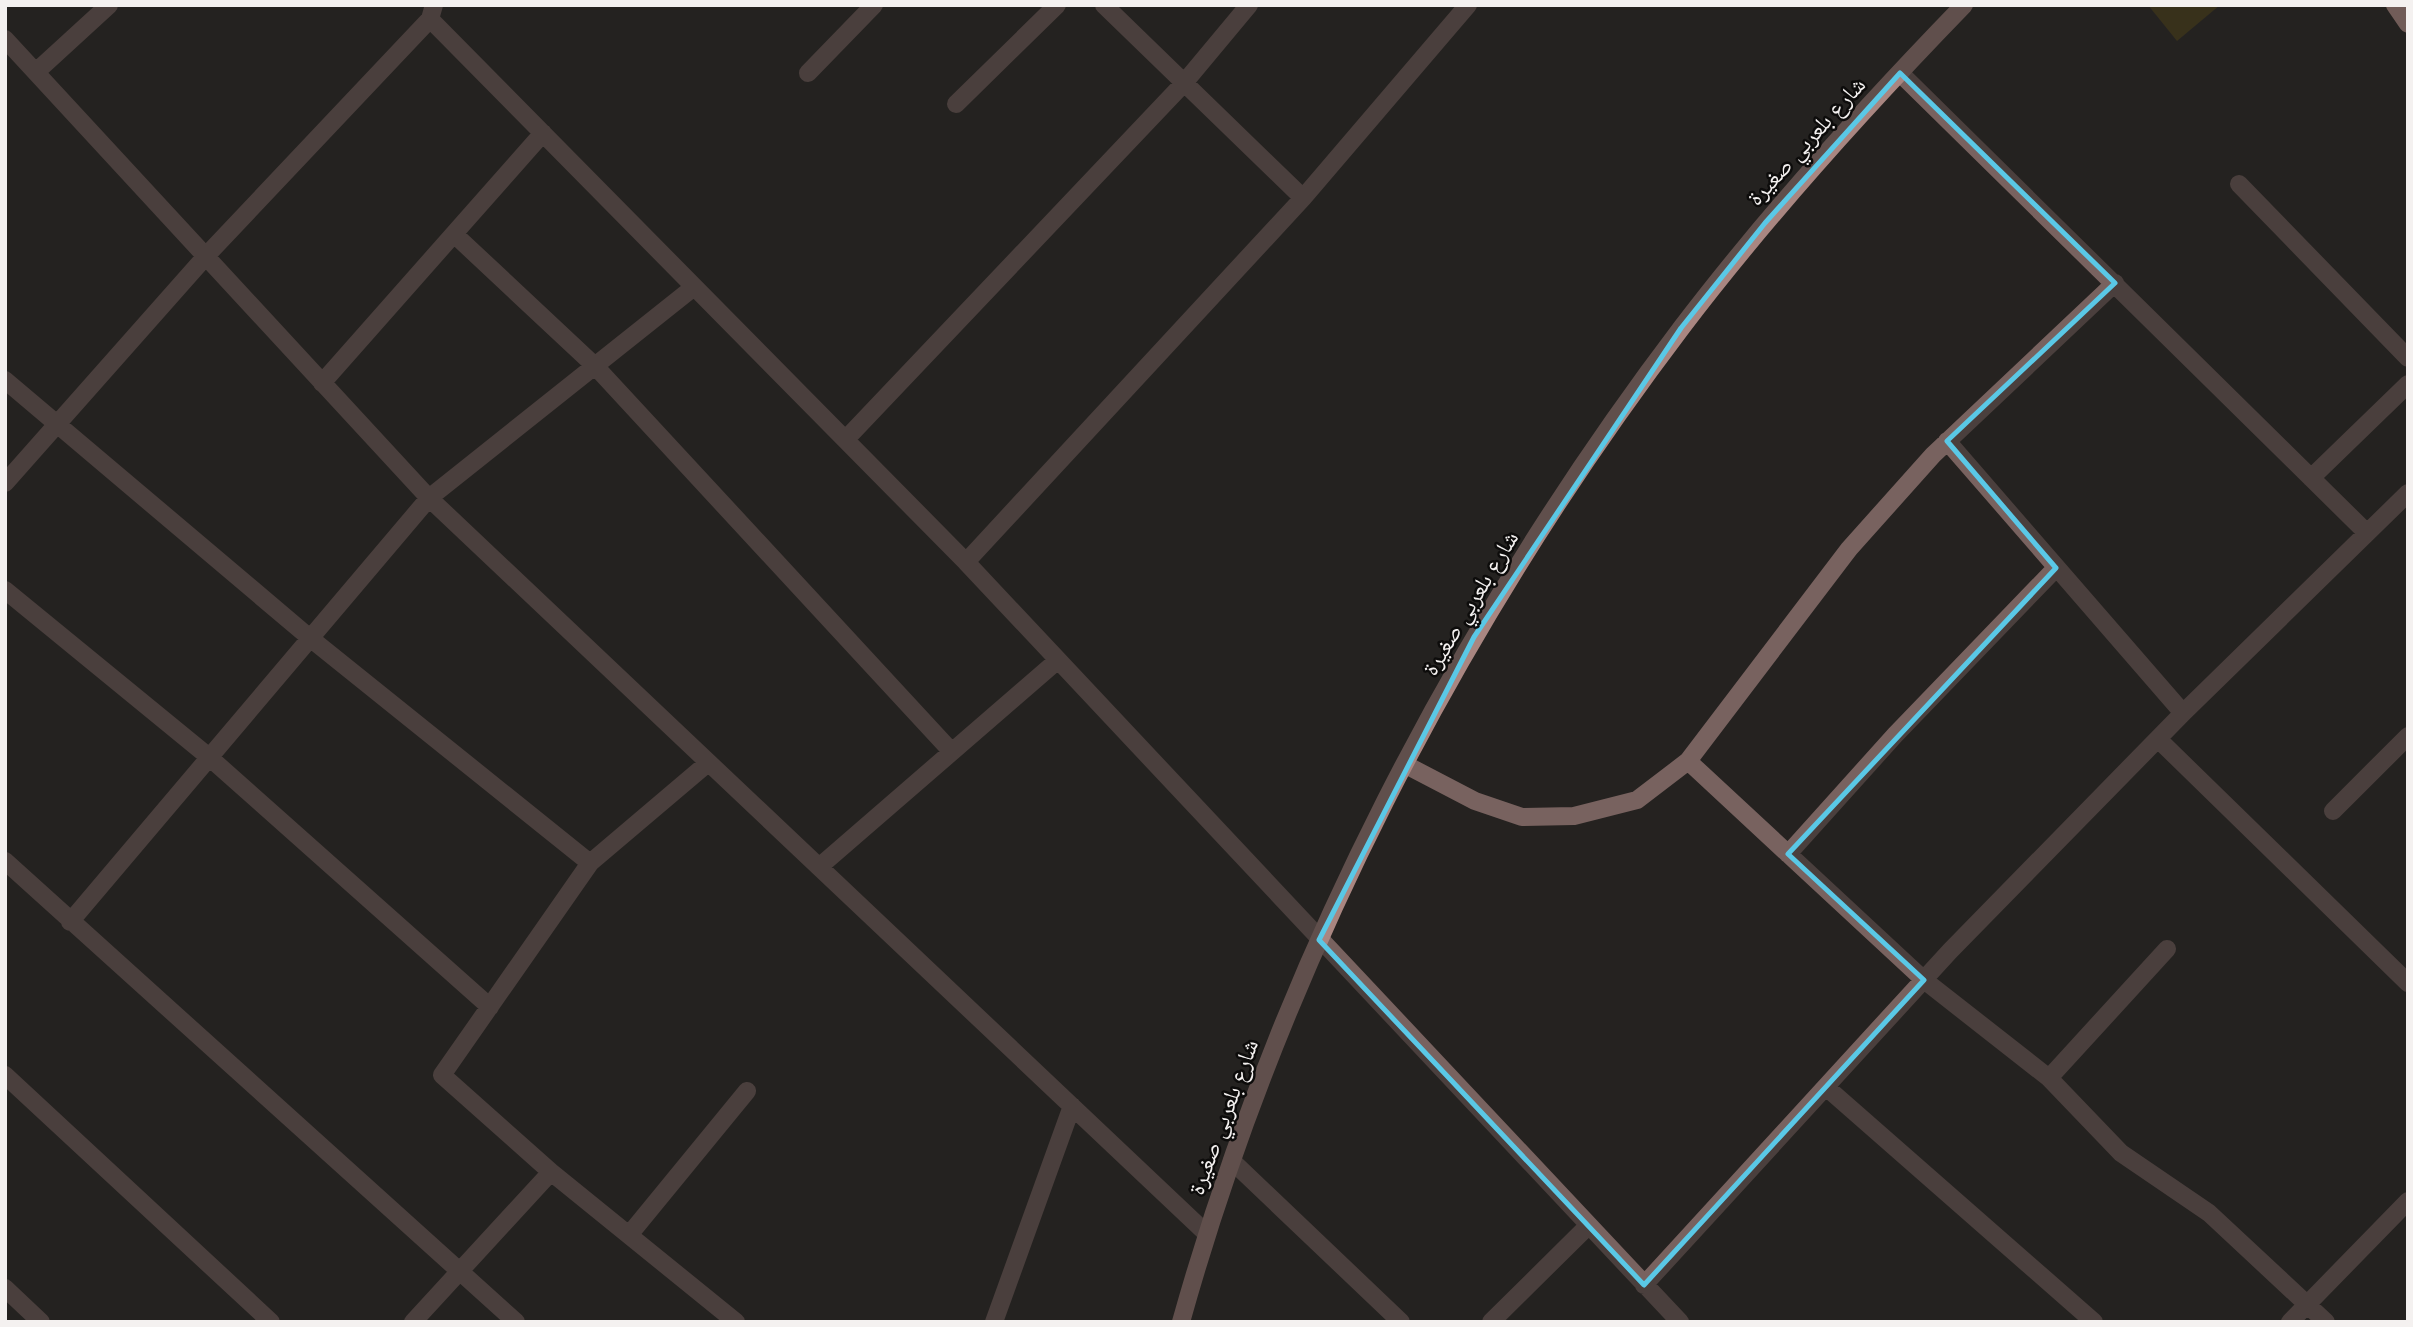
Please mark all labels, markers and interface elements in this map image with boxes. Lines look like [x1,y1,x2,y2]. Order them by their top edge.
street label: شارع بلعربي صغيرة [1741,71,1875,214]
street label: شارع بلعربي صغيرة [1416,526,1528,683]
street label: شارع بلعربي صغيرة [1182,1035,1269,1200]

